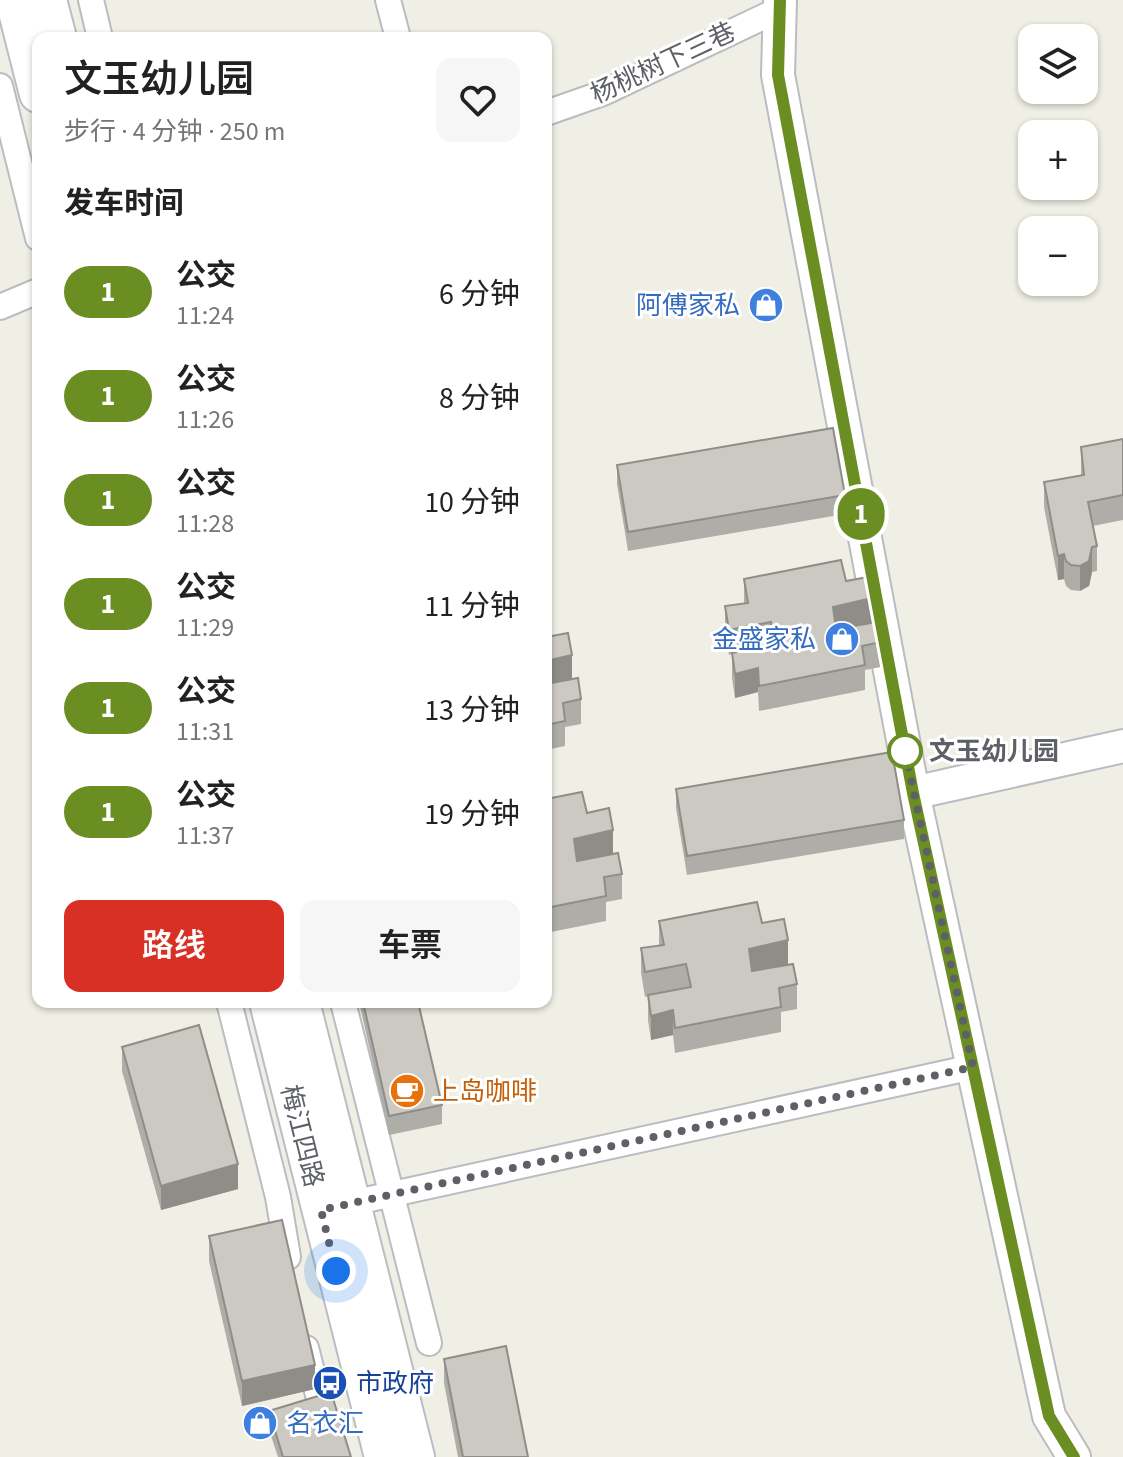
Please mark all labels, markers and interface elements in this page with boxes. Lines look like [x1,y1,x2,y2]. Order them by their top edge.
street label: 杨桃树下三巷 [584,13,742,113]
map controls [1018,24,1098,296]
button: layers [1018,24,1098,104]
text: 文玉幼儿园 [64,53,254,107]
button: heart [436,58,520,142]
text: 步行 · 4 分钟 · 250 m [64,113,285,150]
button: + [1018,120,1098,200]
text: 发车时间 [64,182,184,225]
button: − [1018,216,1098,296]
text: 公交 [176,254,236,297]
text: 1 [101,272,115,312]
text: 6 分钟 [439,273,520,316]
shop icon: 阿傅家私 [747,286,785,324]
place label: 阿傅家私 [636,287,740,324]
text: 11:24 [176,297,234,334]
text: 公交 [176,358,236,401]
text: 1 [101,376,115,416]
text: 8 分钟 [439,377,520,420]
text: 11:26 [176,401,234,438]
text: 公交 [176,462,236,505]
text: 1 [101,480,115,520]
text: 10 分钟 [424,481,520,524]
line badge: 1 [835,488,887,540]
text: 1 [854,494,868,534]
text: 11:28 [176,505,234,542]
text: 公交 [176,566,236,609]
text: 1 [101,584,115,624]
text: 11 分钟 [424,585,520,628]
text: 11:29 [176,609,234,646]
shop icon: 金盛家私 [823,620,861,658]
place label: 金盛家私 [712,621,816,658]
text: 公交 [176,670,236,713]
text: 1 [101,688,115,728]
text: 13 分钟 [424,689,520,732]
text: 11:31 [176,713,234,750]
place label: 文玉幼儿园 [929,733,1059,770]
marker: 文玉幼儿园 [888,734,922,768]
text: 公交 [176,774,236,817]
text: 1 [101,792,115,832]
text: 19 分钟 [424,793,520,836]
text: 11:37 [176,817,234,854]
button: 路线 [64,900,284,992]
button: 车票 [300,900,520,992]
cafe icon: 上岛咖啡 [388,1072,426,1110]
place label: 上岛咖啡 [433,1073,537,1110]
street label: 梅江四路 [271,1081,333,1191]
your location [316,1251,356,1291]
bus stop icon: 市政府 [311,1364,349,1402]
place label: 市政府 [356,1365,434,1402]
shop icon: 名衣汇 [241,1404,279,1442]
place label: 名衣汇 [286,1405,364,1442]

